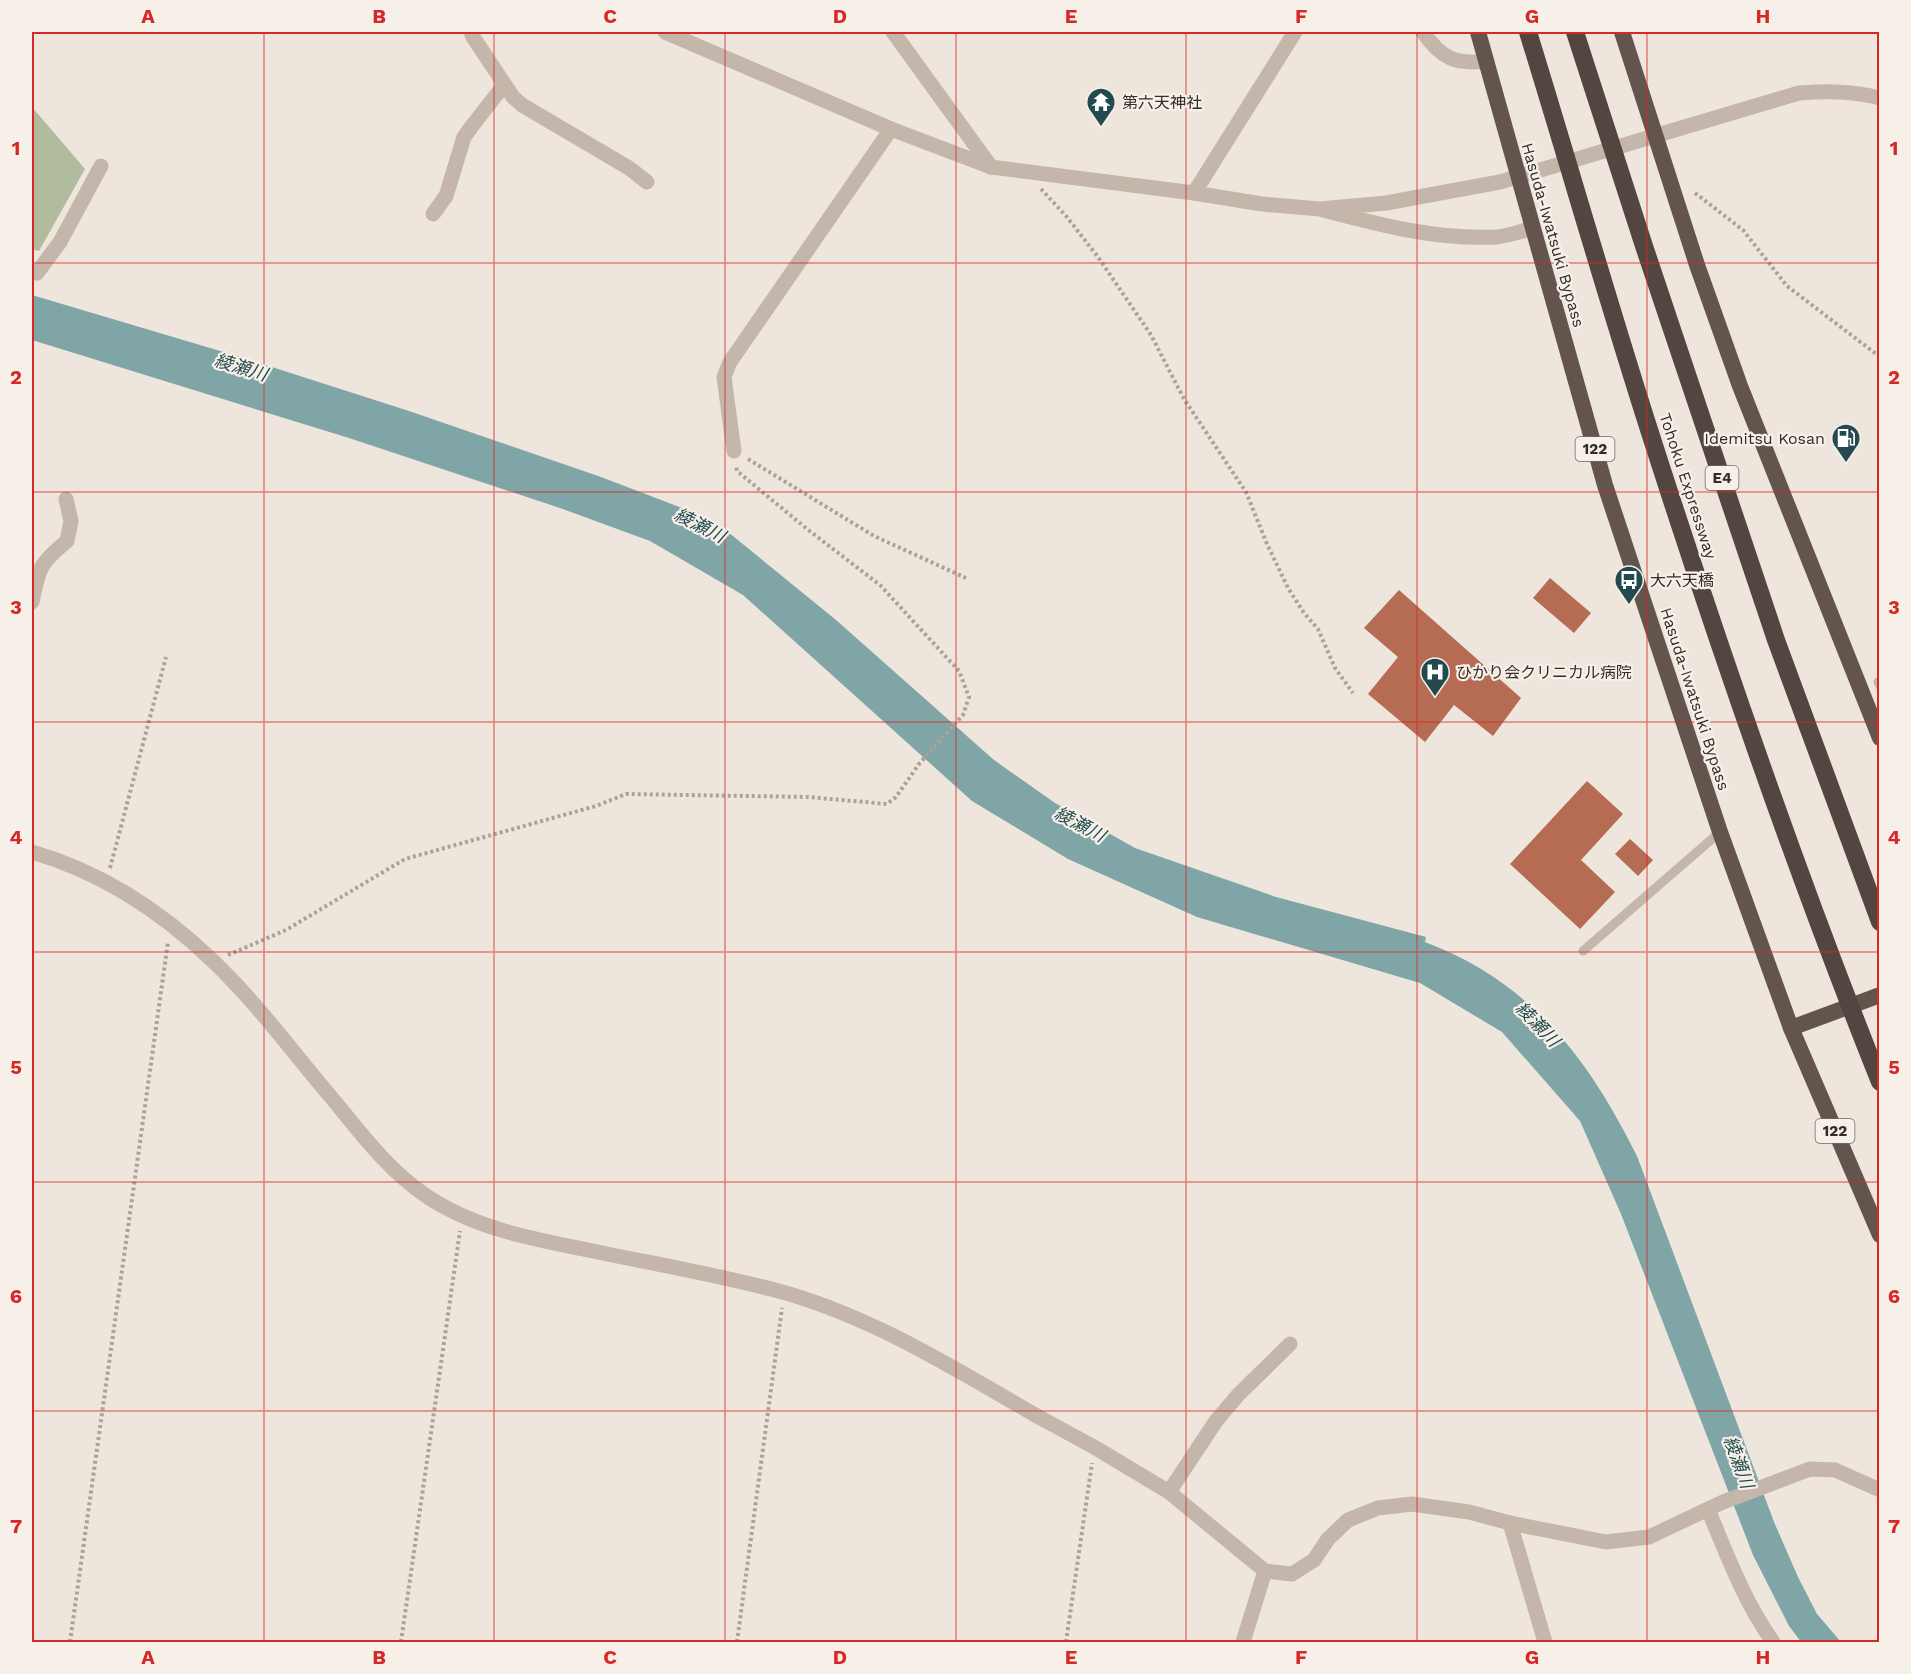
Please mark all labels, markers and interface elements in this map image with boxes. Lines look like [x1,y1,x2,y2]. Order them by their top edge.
text: A [141,4,155,28]
text: B [372,4,386,28]
text: C [603,4,617,28]
text: D [833,4,847,28]
text: E [1065,4,1077,28]
text: F [1295,4,1307,28]
text: G [1525,4,1539,28]
text: H [1756,4,1770,28]
temple icon: 第六天神社 [1085,86,1117,128]
place label: 第六天神社 [1122,93,1202,112]
text: 1 [12,136,20,160]
text: 1 [1890,136,1898,160]
street label: Hasuda-Iwatsuki Bypass [1518,141,1588,329]
water label: 綾瀬川 [212,349,272,386]
text: 2 [10,365,22,389]
text: 2 [1888,365,1900,389]
street label: Tohoku Expressway [1655,411,1721,562]
fuel station icon: Idemitsu Kosan [1830,422,1862,464]
place label: Idemitsu Kosan [1704,429,1825,448]
road number: 122 [1576,437,1614,461]
road number: E4 [1706,466,1738,490]
water label: 綾瀬川 [671,503,731,548]
bus stop icon: 大六天橋 [1613,564,1645,606]
place label: 大六天橋 [1650,571,1714,590]
text: 3 [10,595,22,619]
text: 3 [1888,595,1900,619]
street label: Hasuda-Iwatsuki Bypass [1656,605,1734,793]
hospital icon: ひかり会クリニカル病院 [1419,656,1451,698]
place label: ひかり会クリニカル病院 [1456,663,1632,682]
water label: 綾瀬川 [1051,802,1111,847]
text: 4 [10,825,23,849]
text: 4 [1888,825,1901,849]
water label: 綾瀬川 [1512,997,1566,1052]
text: 5 [10,1055,22,1079]
text: 5 [1888,1055,1900,1079]
road number: 122 [1816,1119,1854,1143]
text: 6 [10,1284,22,1308]
text: 6 [1888,1284,1900,1308]
water label: 綾瀬川 [1720,1433,1759,1493]
text: 7 [10,1514,22,1538]
text: 7 [1888,1514,1900,1538]
text: A [141,1645,155,1669]
text: B [372,1645,386,1669]
text: C [603,1645,617,1669]
text: D [833,1645,847,1669]
text: E [1065,1645,1077,1669]
text: F [1295,1645,1307,1669]
text: G [1525,1645,1539,1669]
text: H [1756,1645,1770,1669]

